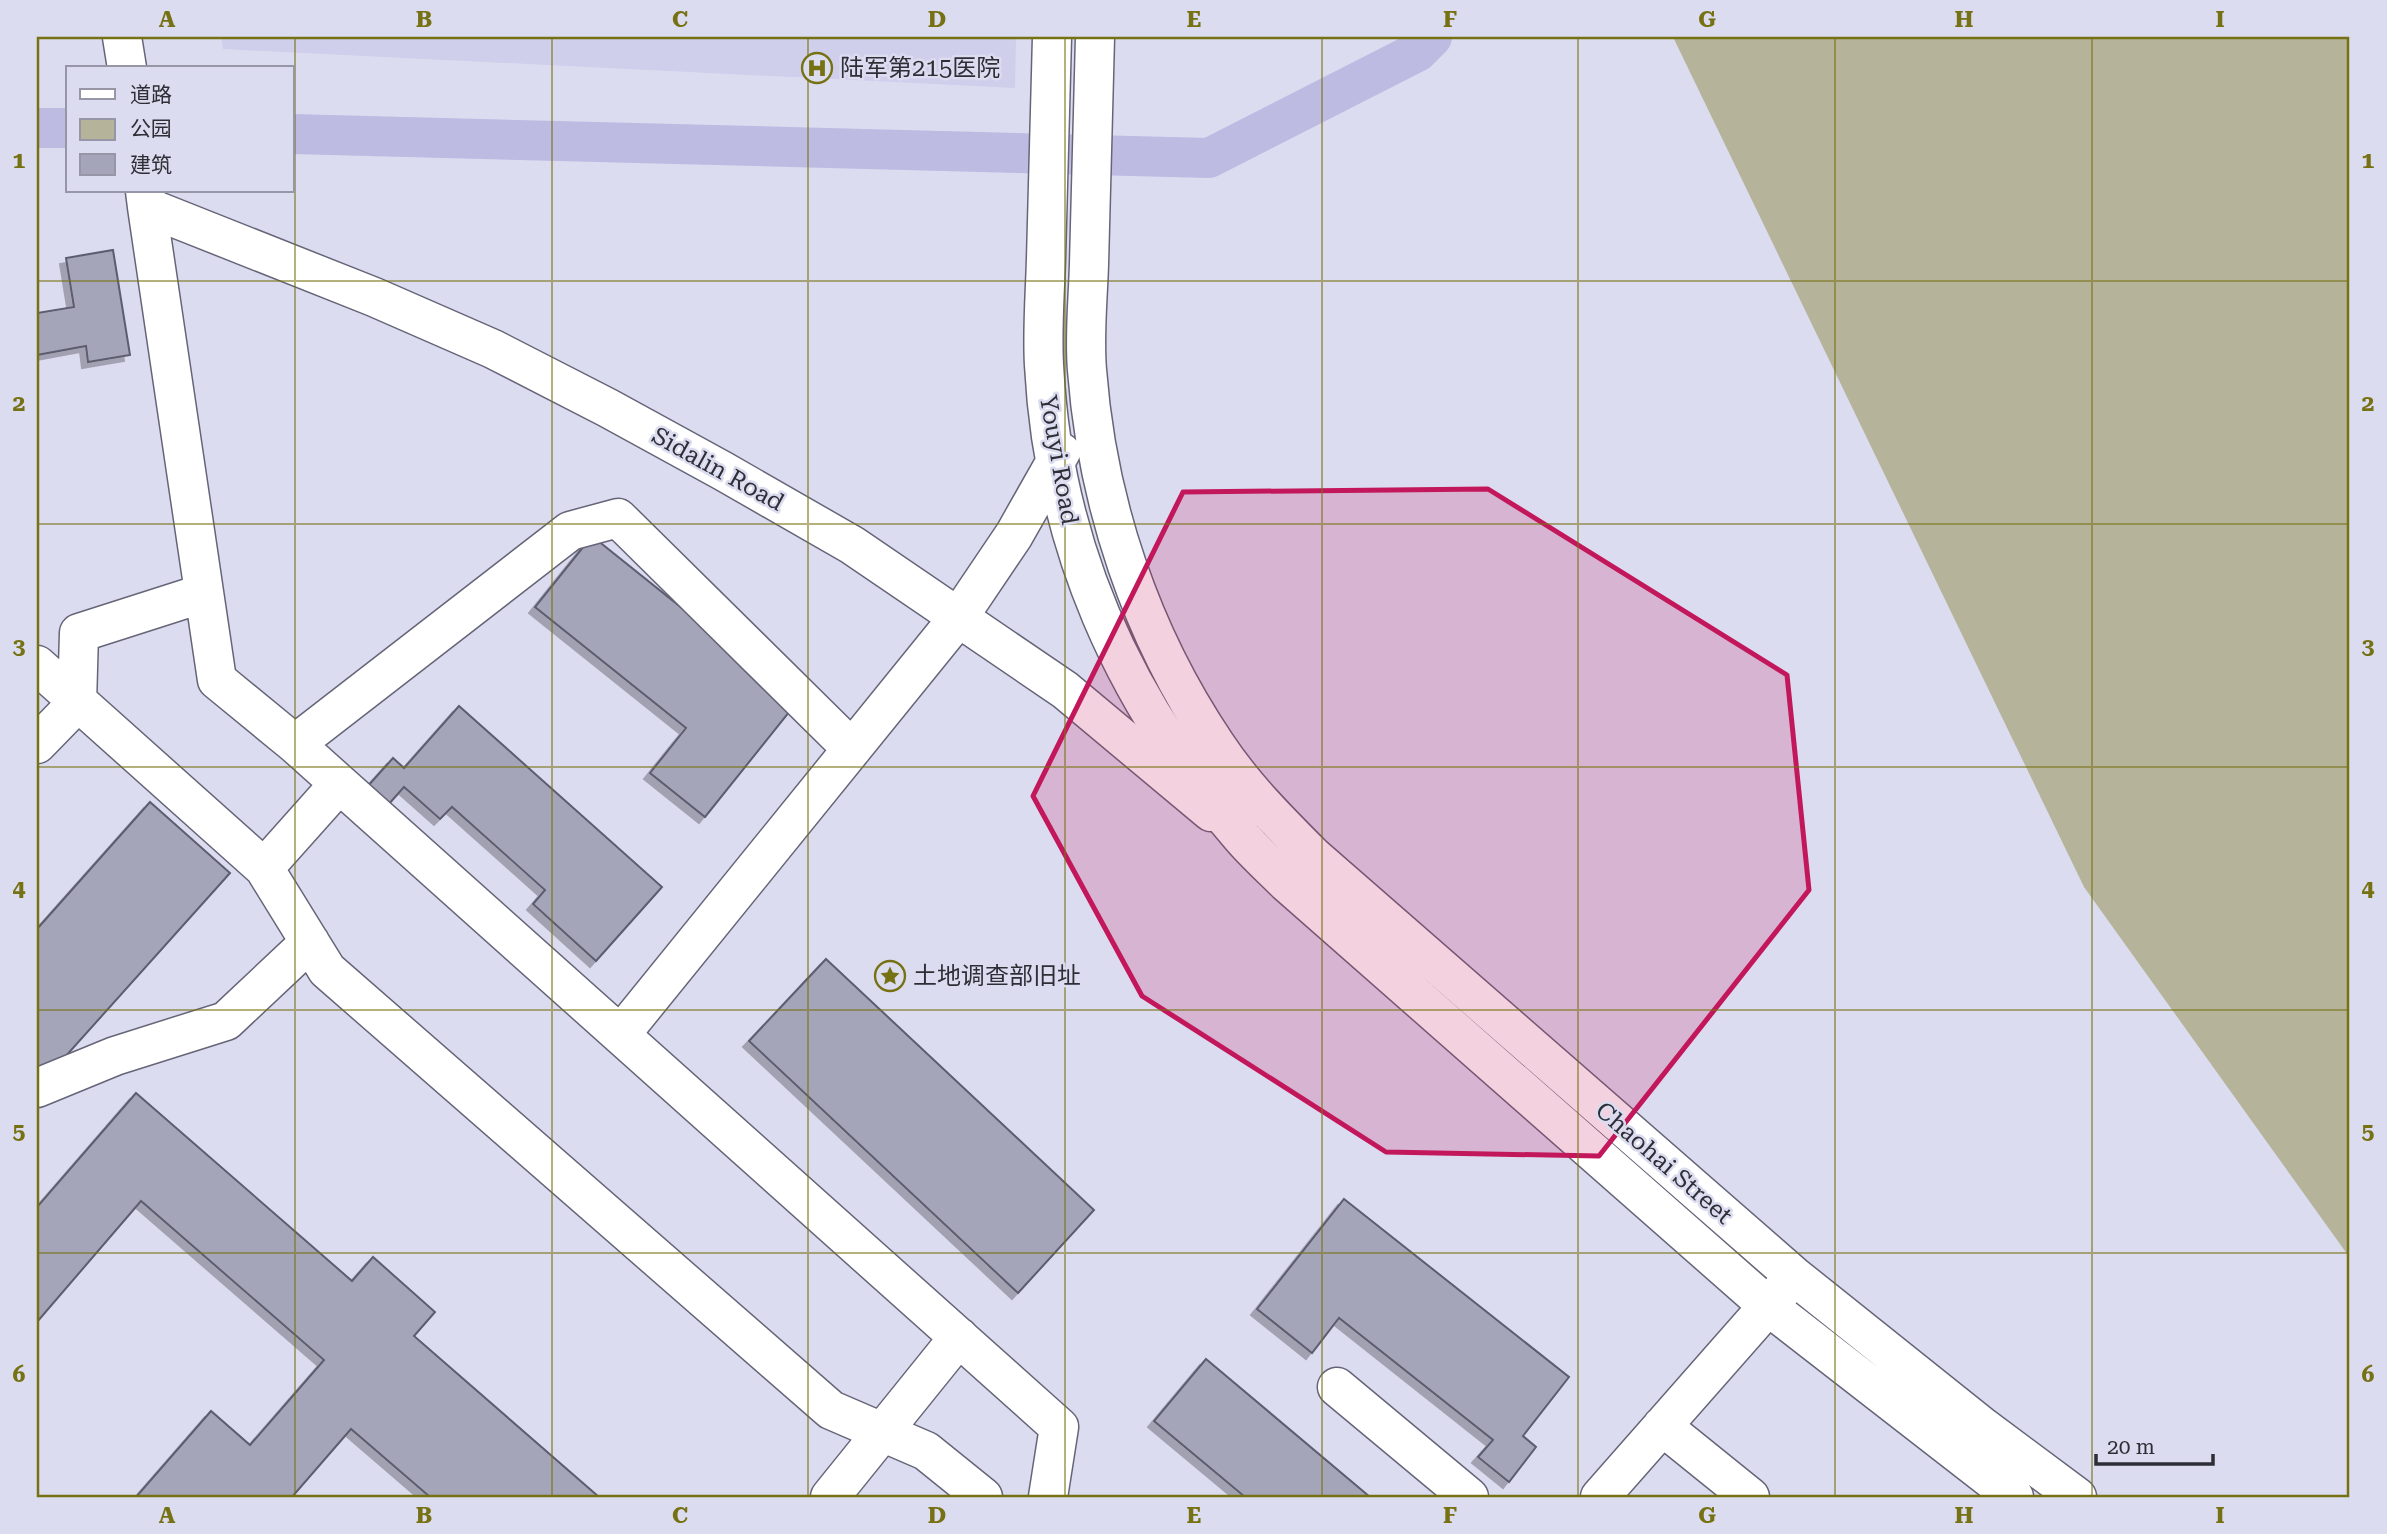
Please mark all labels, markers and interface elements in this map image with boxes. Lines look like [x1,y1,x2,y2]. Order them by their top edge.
text: A [159,6,176,33]
text: B [416,6,432,33]
text: C [672,6,688,33]
text: D [928,6,946,33]
text: E [1187,6,1201,33]
text: F [1443,6,1457,33]
text: G [1698,6,1716,33]
text: H [1955,6,1974,33]
text: I [2215,6,2225,33]
hospital icon: 陆军第215医院 [800,51,834,85]
place label: 陆军第215医院 [840,54,1000,82]
legend [66,66,294,192]
text: 道路 [130,83,172,107]
text: 公园 [130,117,172,141]
text: 1 [13,147,26,174]
text: 1 [2362,147,2375,174]
text: 建筑 [130,153,172,177]
text: 2 [13,390,25,417]
text: 2 [2362,390,2374,417]
street label: Youyi Road [1034,393,1084,527]
street label: Sidalin Road [647,421,789,517]
text: 3 [13,633,26,660]
text: 3 [2362,633,2375,660]
text: 4 [13,875,26,902]
text: 4 [2362,875,2375,902]
place icon: 土地调查部旧址 [873,959,907,993]
place label: 土地调查部旧址 [913,962,1081,990]
street label: Chaohai Street [1590,1096,1738,1230]
text: 5 [13,1118,26,1145]
text: 5 [2362,1118,2375,1145]
text: 6 [13,1361,26,1388]
text: 6 [2362,1361,2375,1388]
scale bar [2096,1422,2214,1466]
text: 20 m [2107,1435,2155,1459]
text: A [159,1502,176,1529]
text: B [416,1502,432,1529]
text: C [672,1502,688,1529]
text: D [928,1502,946,1529]
text: E [1187,1502,1201,1529]
text: F [1443,1502,1457,1529]
text: G [1698,1502,1716,1529]
text: H [1955,1502,1974,1529]
text: I [2215,1502,2225,1529]

